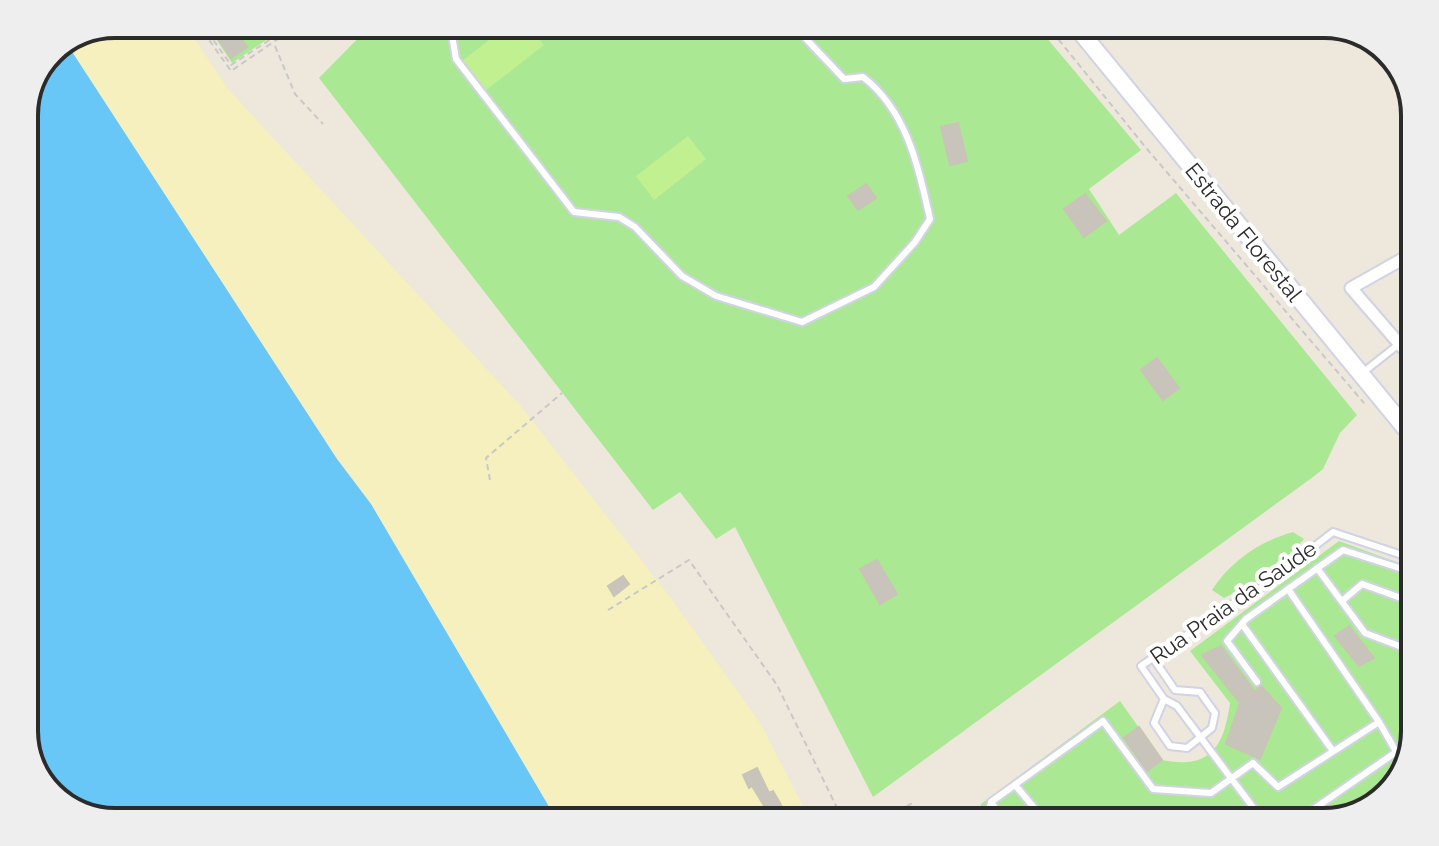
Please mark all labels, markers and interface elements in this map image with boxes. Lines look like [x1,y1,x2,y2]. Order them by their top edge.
street label: Estrada Florestal [1180,158,1308,306]
street label: Rua Praia da Saúde [1145,535,1321,669]

